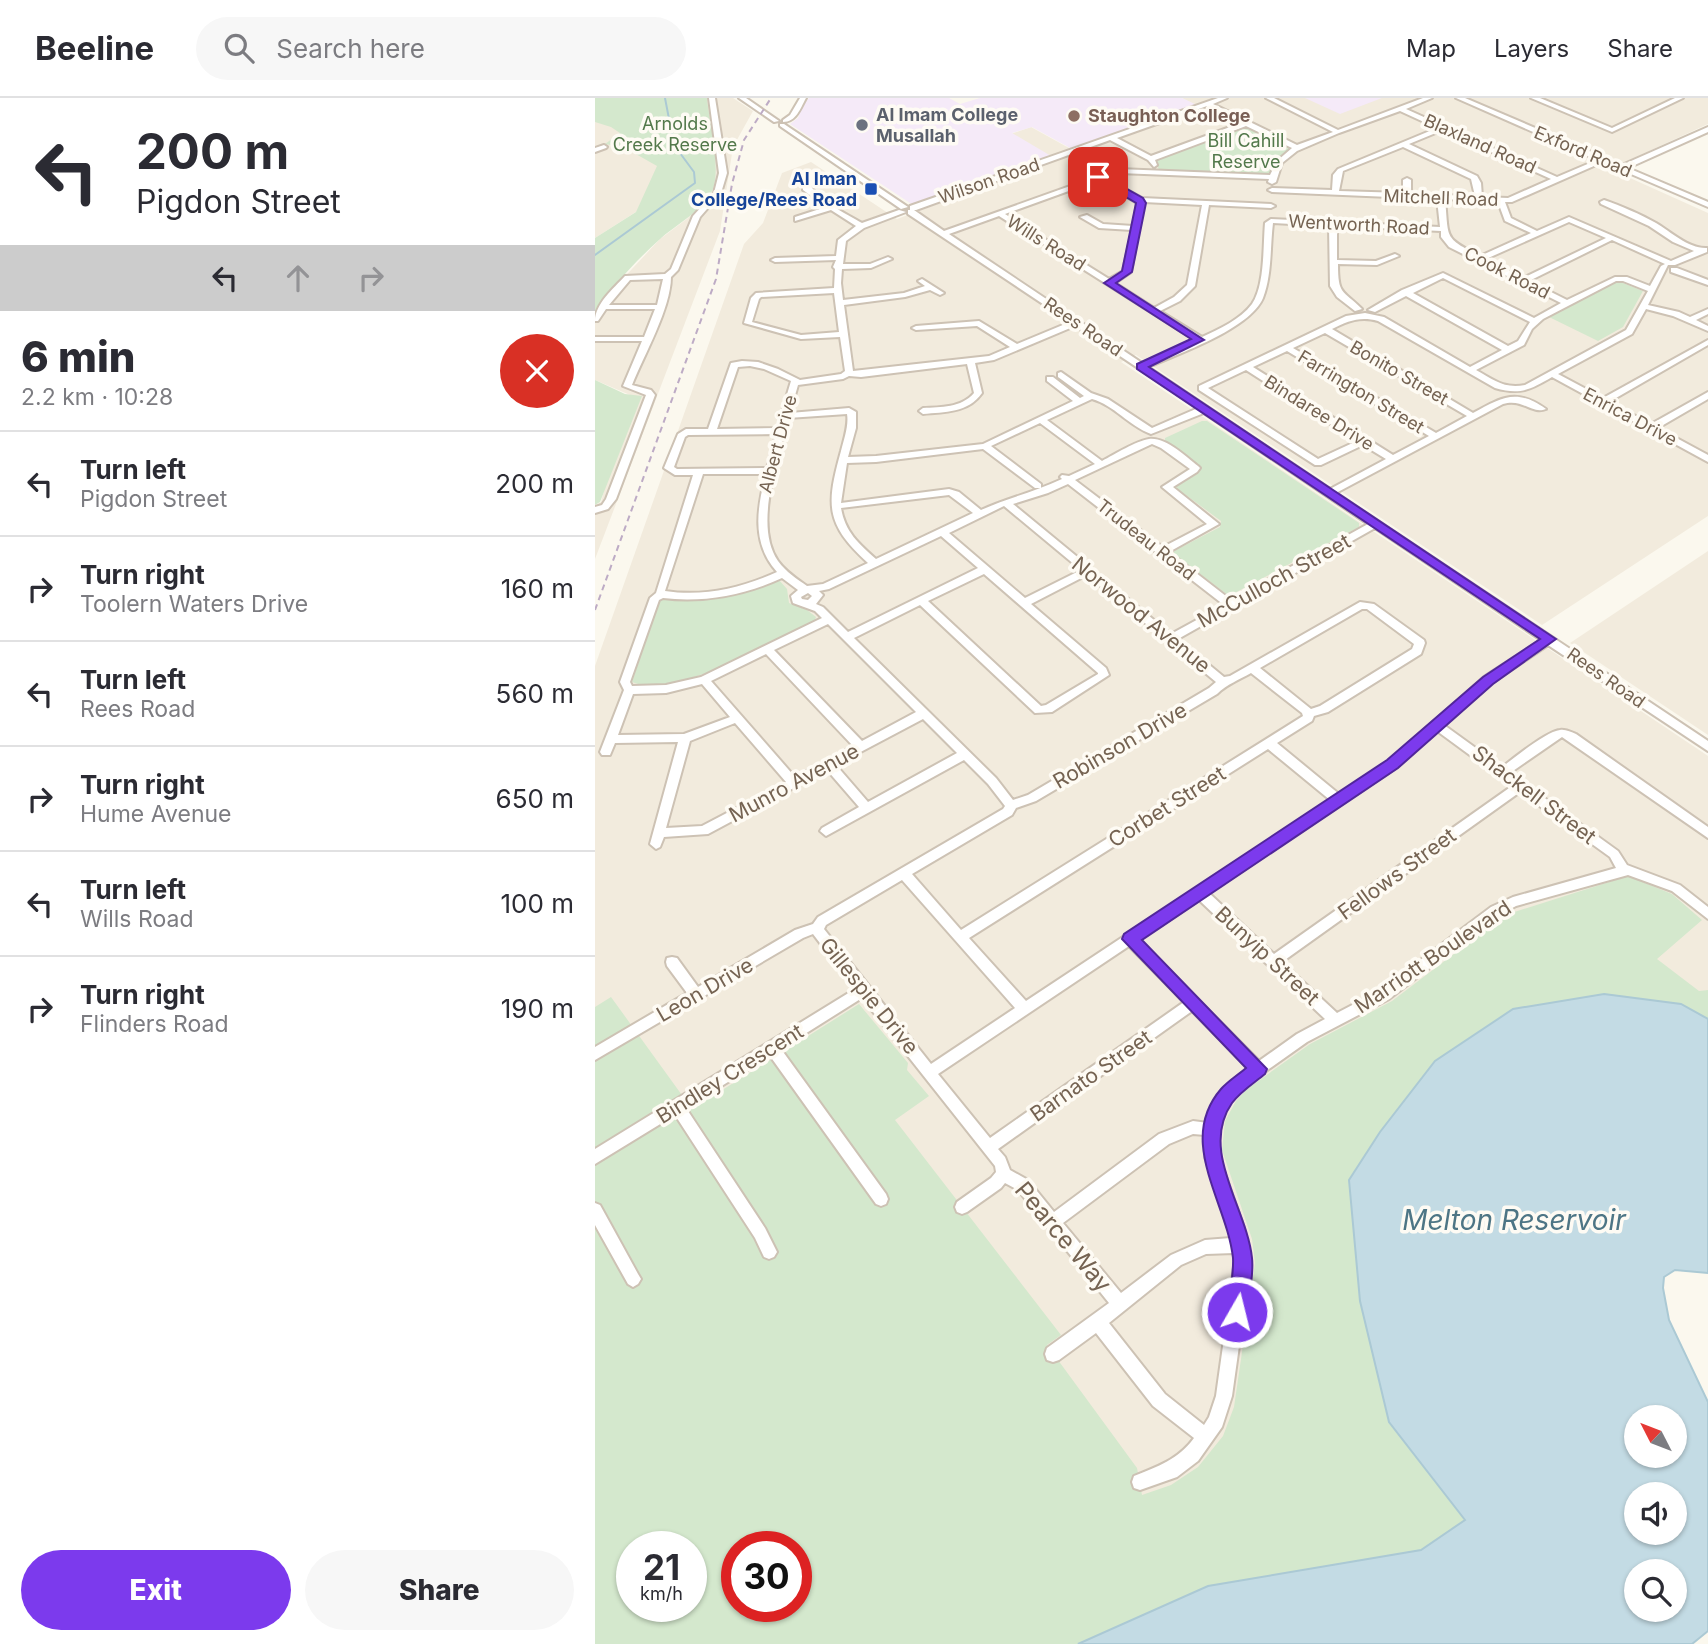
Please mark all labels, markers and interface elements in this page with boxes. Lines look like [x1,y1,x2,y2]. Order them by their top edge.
search box [196,17,686,80]
text: Beeline [35,28,154,68]
icon: search [220,29,258,67]
text: Search here [276,33,425,64]
text: Map [1406,34,1456,63]
text: Layers [1494,34,1569,63]
text: Share [1607,34,1673,63]
place label: Al Imam College Musallah [876,104,1018,146]
place label: Staughton College [1088,105,1251,126]
marker: Staughton College [1066,108,1082,124]
street label: Blaxland Road [1421,109,1540,178]
park label: Arnolds Creek Reserve [613,113,737,155]
marker: Al Imam College Musallah [854,117,870,133]
text: 200 m [136,122,289,181]
street label: Exford Road [1531,122,1635,182]
icon: left [21,126,112,217]
park label: Bill Cahill Reserve [1208,130,1284,172]
pin [1068,147,1128,207]
street label: Wilson Road [935,153,1042,208]
icon: arrive [1079,158,1117,196]
place label: Al Iman College/Rees Road [691,168,857,210]
marker: Al Iman College/Rees Road [863,181,879,197]
text: Pigdon Street [136,182,341,221]
street label: Mitchell Road [1383,185,1499,210]
street label: Wills Road [1003,210,1089,275]
street label: Wentworth Road [1288,210,1430,239]
street label: Cook Road [1461,242,1553,303]
icon: left [206,259,244,297]
icon: ahead [279,259,317,297]
icon: right [352,259,390,297]
street label: Rees Road [1040,293,1127,361]
text: 6 min [21,331,136,382]
button: close [500,334,574,408]
street label: Bonito Street [1346,336,1452,409]
street label: Farrington Street [1294,346,1428,438]
street label: Bindaree Drive [1261,371,1378,455]
text: 2.2 km · 10:28 [21,383,173,411]
street label: Enrica Drive [1580,383,1681,450]
street label: Albert Drive [754,392,801,495]
text: Turn left [80,454,186,485]
icon: left [21,465,59,503]
text: 200 m [495,468,574,499]
text: Pigdon Street [80,485,227,513]
street label: Trudeau Road [1093,495,1200,584]
street label: McCulloch Street [1193,528,1355,633]
street label: Norwood Avenue [1067,551,1216,678]
text: Turn right [80,559,205,590]
icon: right [21,570,59,608]
text: 160 m [501,573,574,604]
text: Toolern Waters Drive [80,590,308,618]
street label: Rees Road [1563,643,1649,712]
text: Turn left [80,664,186,695]
icon: left [21,675,59,713]
text: 560 m [496,678,574,709]
text: Rees Road [80,695,195,723]
street label: Robinson Drive [1048,697,1191,794]
street label: Munro Avenue [724,738,863,827]
street label: Shackell Street [1468,740,1601,849]
street label: Corbet Street [1104,761,1230,852]
text: Turn right [80,769,205,800]
icon: right [21,780,59,818]
text: 650 m [496,783,574,814]
text: Hume Avenue [80,800,232,828]
street label: Fellows Street [1333,822,1461,925]
text: Turn left [80,874,186,905]
icon: left [21,885,59,923]
text: 100 m [501,888,574,919]
street label: Marriott Boulevard [1350,895,1516,1018]
street label: Bunyip Street [1210,901,1325,1010]
text: Wills Road [80,905,193,933]
street label: Gillespie Drive [815,932,924,1059]
street label: Leon Drive [652,952,757,1027]
text: Turn right [80,979,205,1010]
icon: right [21,990,59,1028]
text: 190 m [501,993,574,1024]
text: Flinders Road [80,1010,229,1038]
street label: Bindley Crescent [652,1018,808,1129]
street label: Barnato Street [1025,1024,1156,1127]
street label: Pearce Way [1009,1176,1118,1298]
water label: Melton Reservoir [1402,1203,1627,1237]
position arrow [1200,1275,1274,1349]
north arrow [1624,1405,1687,1468]
map controls [1624,1405,1687,1622]
button: sound [1624,1482,1687,1545]
speed limit sign: 30 [721,1531,812,1622]
text: 21 [643,1546,680,1588]
button: Exit [21,1550,291,1630]
button: Share [305,1550,574,1630]
button: search [1624,1559,1687,1622]
text: km/h [640,1583,683,1604]

